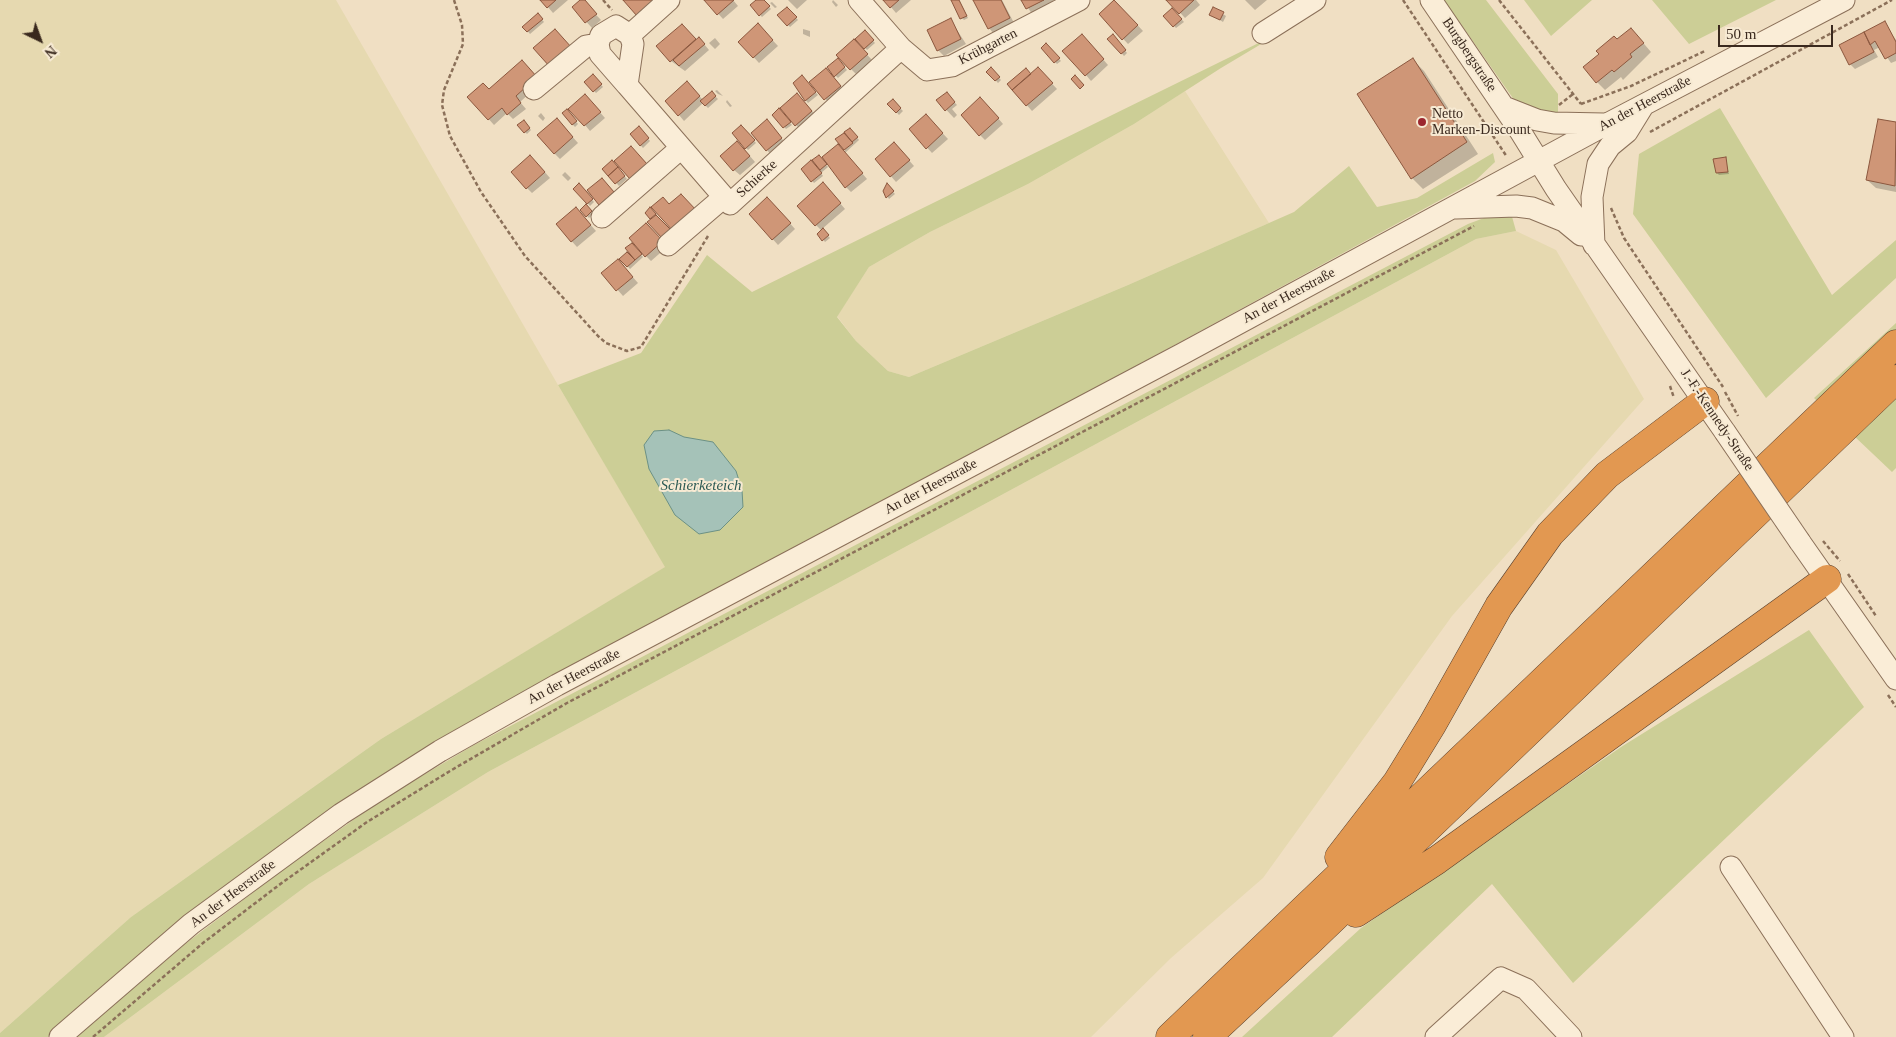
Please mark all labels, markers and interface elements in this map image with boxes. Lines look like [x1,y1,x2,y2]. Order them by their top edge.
north arrow [15,15,65,65]
street label: Burgbergstraße [1438,15,1500,95]
scale bar [1721,15,1836,47]
street label: Krühgarten [956,25,1020,69]
text: 50 m [1726,26,1756,42]
text: N [42,43,59,60]
street label: An der Heerstraße [1596,72,1694,136]
place label: Netto Marken-Discount [1432,106,1531,138]
marker: Netto Marken-Discount [1416,116,1428,128]
street label: Schierke [733,156,781,202]
street label: An der Heerstraße [1240,264,1338,328]
street label: J.-F.-Kennedy-Straße [1677,366,1757,474]
street label: An der Heerstraße [882,455,980,519]
water label: Schierketeich [661,477,741,495]
street label: An der Heerstraße [525,645,623,709]
street label: An der Heerstraße [187,856,279,932]

